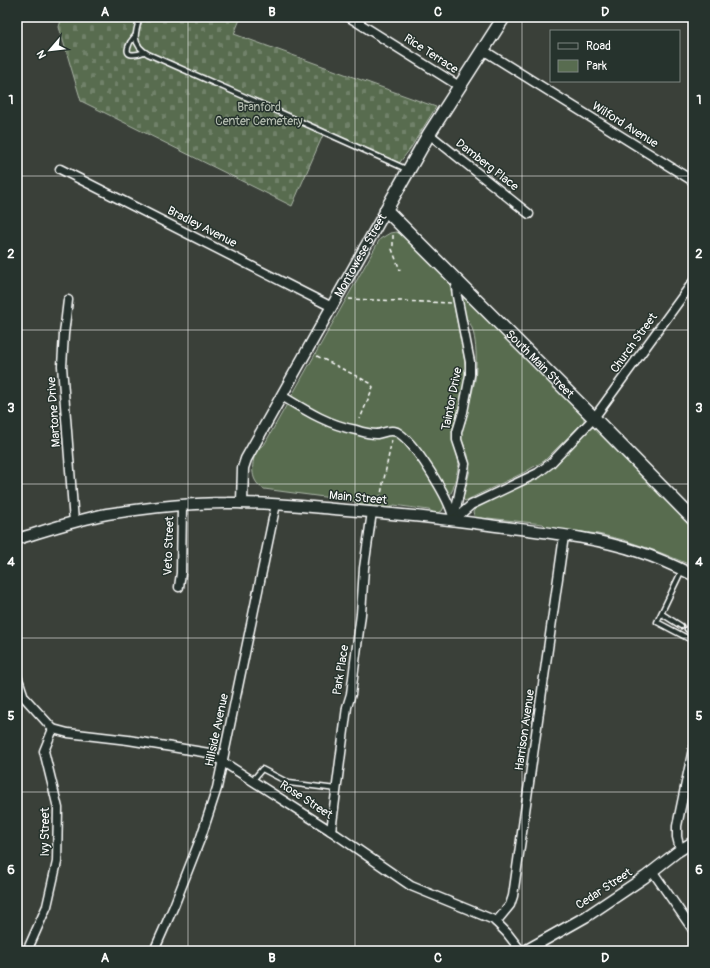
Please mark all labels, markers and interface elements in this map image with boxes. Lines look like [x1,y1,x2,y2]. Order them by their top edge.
text: A [101,4,110,20]
text: B [268,4,276,20]
text: C [434,4,442,20]
text: D [601,4,609,20]
north arrow [30,30,70,70]
legend [550,30,680,82]
street label: Rice Terrace [401,31,461,77]
text: Road [586,39,611,54]
text: N [34,48,49,61]
text: Park [586,59,607,74]
text: 1 [8,92,14,108]
text: 1 [696,92,702,108]
street label: Wilford Avenue [589,99,661,151]
park label: Branford Center Cemetery [215,100,303,129]
street label: Damberg Place [453,136,521,194]
street label: Bradley Avenue [165,203,239,251]
street label: Montowese Street [331,211,390,300]
text: 2 [7,246,15,262]
text: 2 [695,246,703,262]
street label: Church Street [607,310,661,376]
street label: South Main Street [503,327,577,401]
street label: Taintor Drive [439,366,465,432]
street label: Martone Drive [44,376,64,448]
text: 3 [7,400,15,416]
text: 3 [695,400,703,416]
street label: Main Street [328,488,388,508]
street label: Veto Street [160,516,178,576]
text: 4 [7,554,15,570]
text: 4 [695,554,703,570]
street label: Park Place [330,644,352,696]
street label: Harrison Avenue [512,688,538,772]
street label: Hillside Avenue [202,692,232,768]
text: 5 [7,708,15,724]
text: 5 [695,708,703,724]
street label: Rose Street [277,777,335,823]
street label: Ivy Street [38,807,53,857]
text: 6 [7,862,15,878]
text: 6 [695,862,703,878]
street label: Cedar Street [573,865,635,913]
text: A [101,950,110,966]
text: B [268,950,276,966]
text: C [434,950,442,966]
text: D [601,950,609,966]

